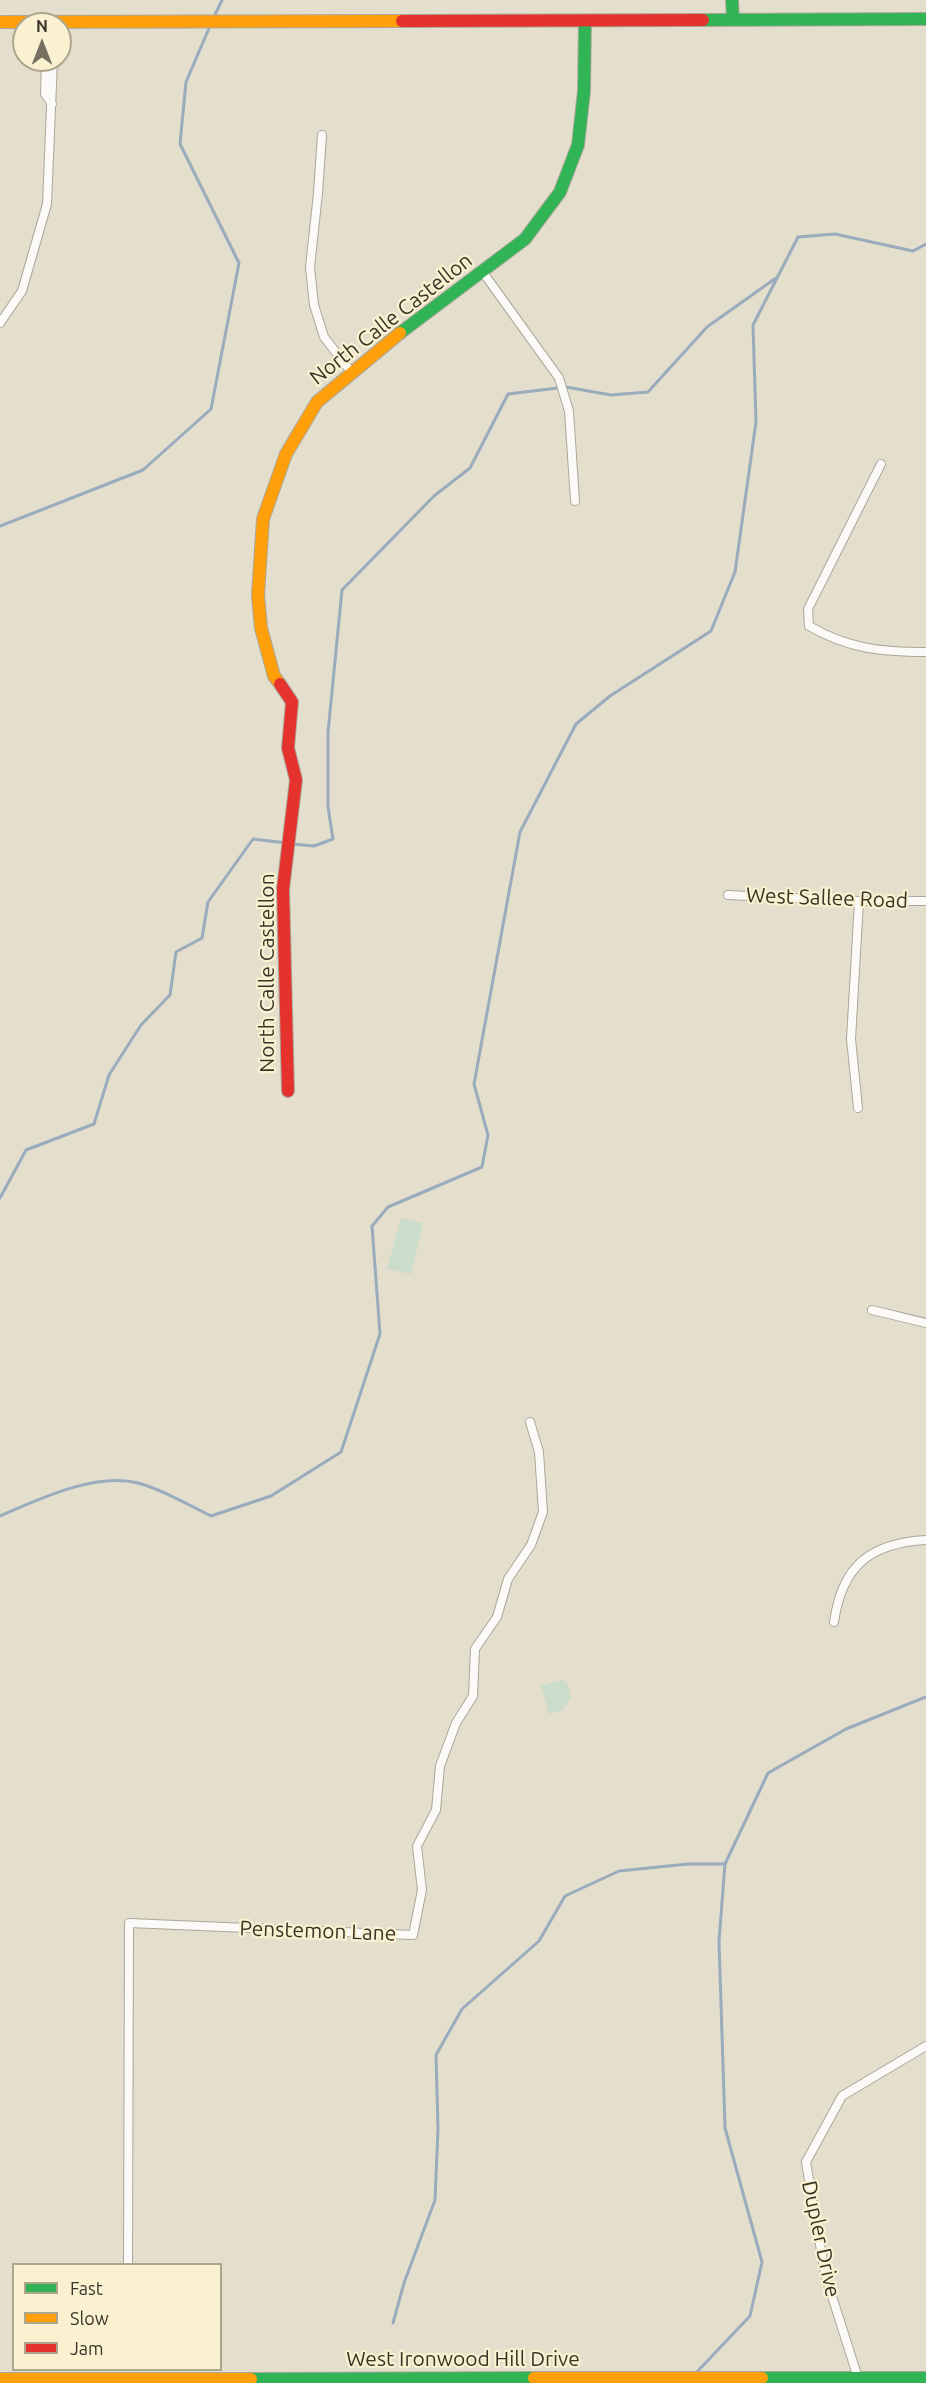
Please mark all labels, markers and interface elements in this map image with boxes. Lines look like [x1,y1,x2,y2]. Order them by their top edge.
north arrow [12,12,72,72]
text: N [36,17,48,35]
street label: North Calle Castellon [305,248,477,390]
street label: North Calle Castellon [254,873,280,1073]
street label: West Sallee Road [746,883,908,913]
street label: Penstemon Lane [239,1916,397,1946]
street label: Dupler Drive [796,2178,846,2300]
legend [12,2263,222,2371]
text: Fast [70,2278,103,2298]
text: Slow [70,2308,109,2328]
text: Jam [70,2338,104,2358]
street label: West Ironwood Hill Drive [346,2346,580,2372]

